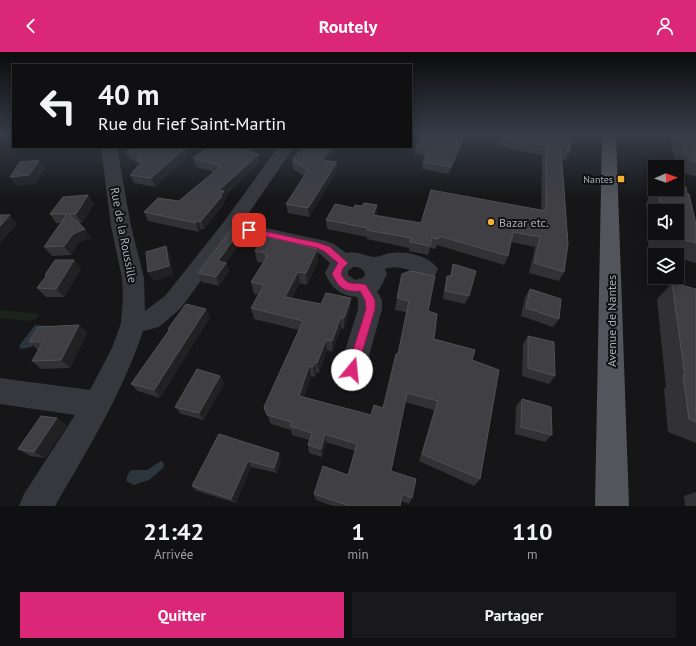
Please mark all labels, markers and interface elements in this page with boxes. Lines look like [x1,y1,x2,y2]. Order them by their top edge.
icon: back [20,15,42,37]
text: Routely [319,15,377,38]
icon: person [654,15,676,37]
text: 40 m [98,76,159,113]
icon: left [32,80,84,132]
text: Rue du Fief Saint-Martin [98,112,286,135]
north arrow [648,160,684,196]
map controls [648,160,684,284]
place label: Nantes [583,173,613,186]
marker: Nantes [616,174,626,184]
street label: Rue de la Roussille [107,186,141,284]
button: sound [648,204,684,240]
pin [232,213,266,247]
place label: Bazar etc. [499,215,549,230]
marker: Bazar etc. [486,217,496,227]
icon: arrive [238,219,260,241]
button: layers [648,248,684,284]
street label: Avenue de Nantes [604,275,619,367]
position arrow [331,349,373,391]
text: 21:42 [143,516,204,547]
text: 1 [351,516,365,547]
text: 110 [512,516,553,547]
text: Arrivée [154,546,193,563]
text: min [347,546,369,563]
text: m [527,546,538,563]
button: Quitter [20,592,344,638]
button: Partager [352,592,676,638]

